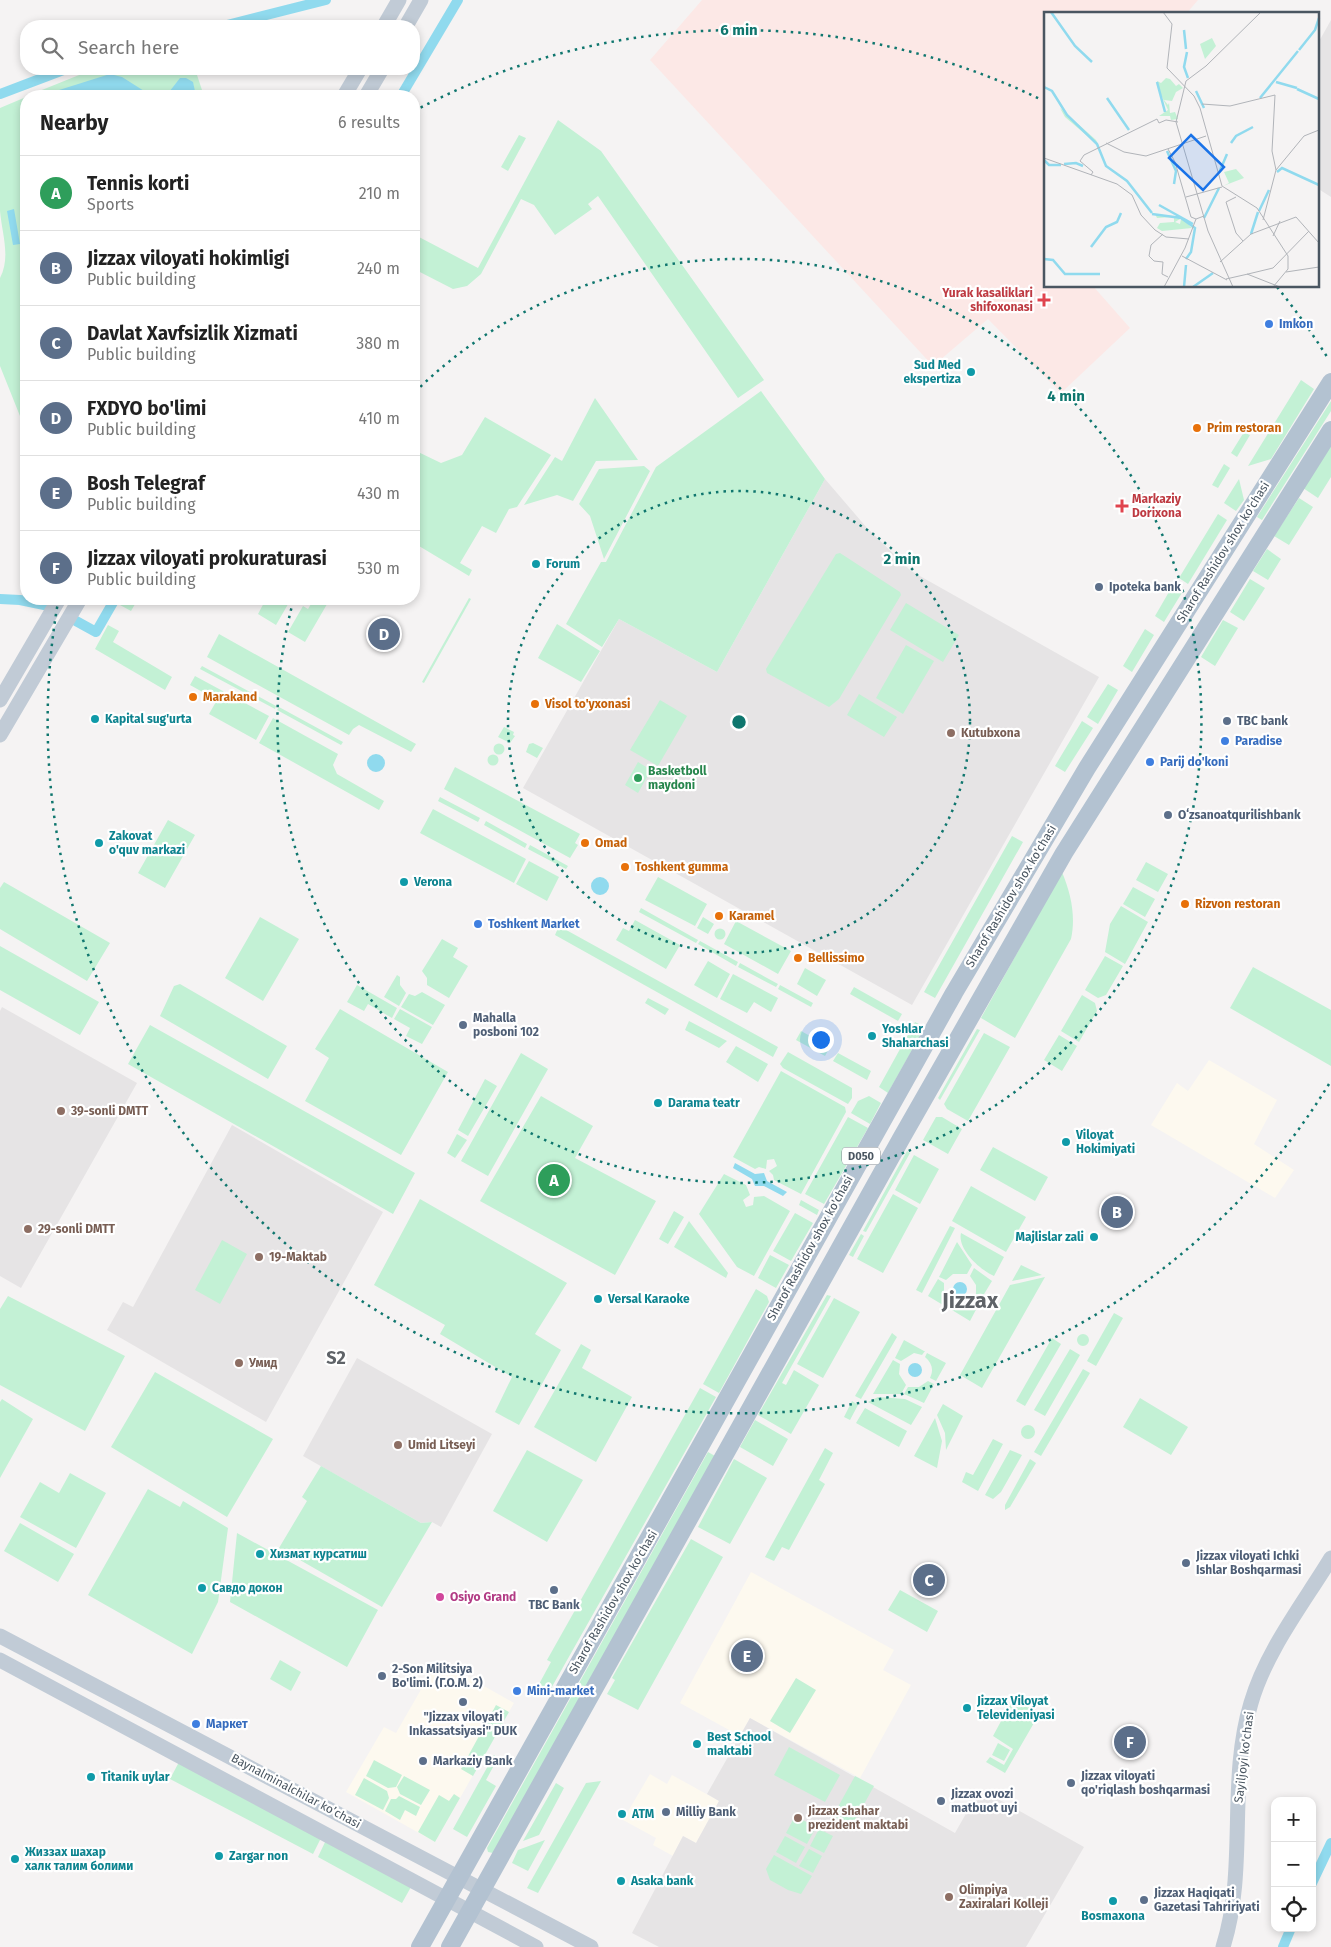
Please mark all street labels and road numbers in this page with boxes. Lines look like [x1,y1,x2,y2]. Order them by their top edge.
street label: Sharof Rashidov shox ko'chasi [1174,479,1272,625]
street label: Sharof Rashidov shox ko'chasi [963,822,1059,970]
road number: D050 [842,1148,880,1164]
street label: Sharof Rashidov shox ko'chasi [764,1173,856,1323]
street label: Sharof Rashidov shox ko'chasi [566,1528,660,1676]
street label: Sayiljoyi ko'chasi [1231,1710,1257,1804]
street label: Baynalminalchilar ko’chasi [229,1751,363,1831]

